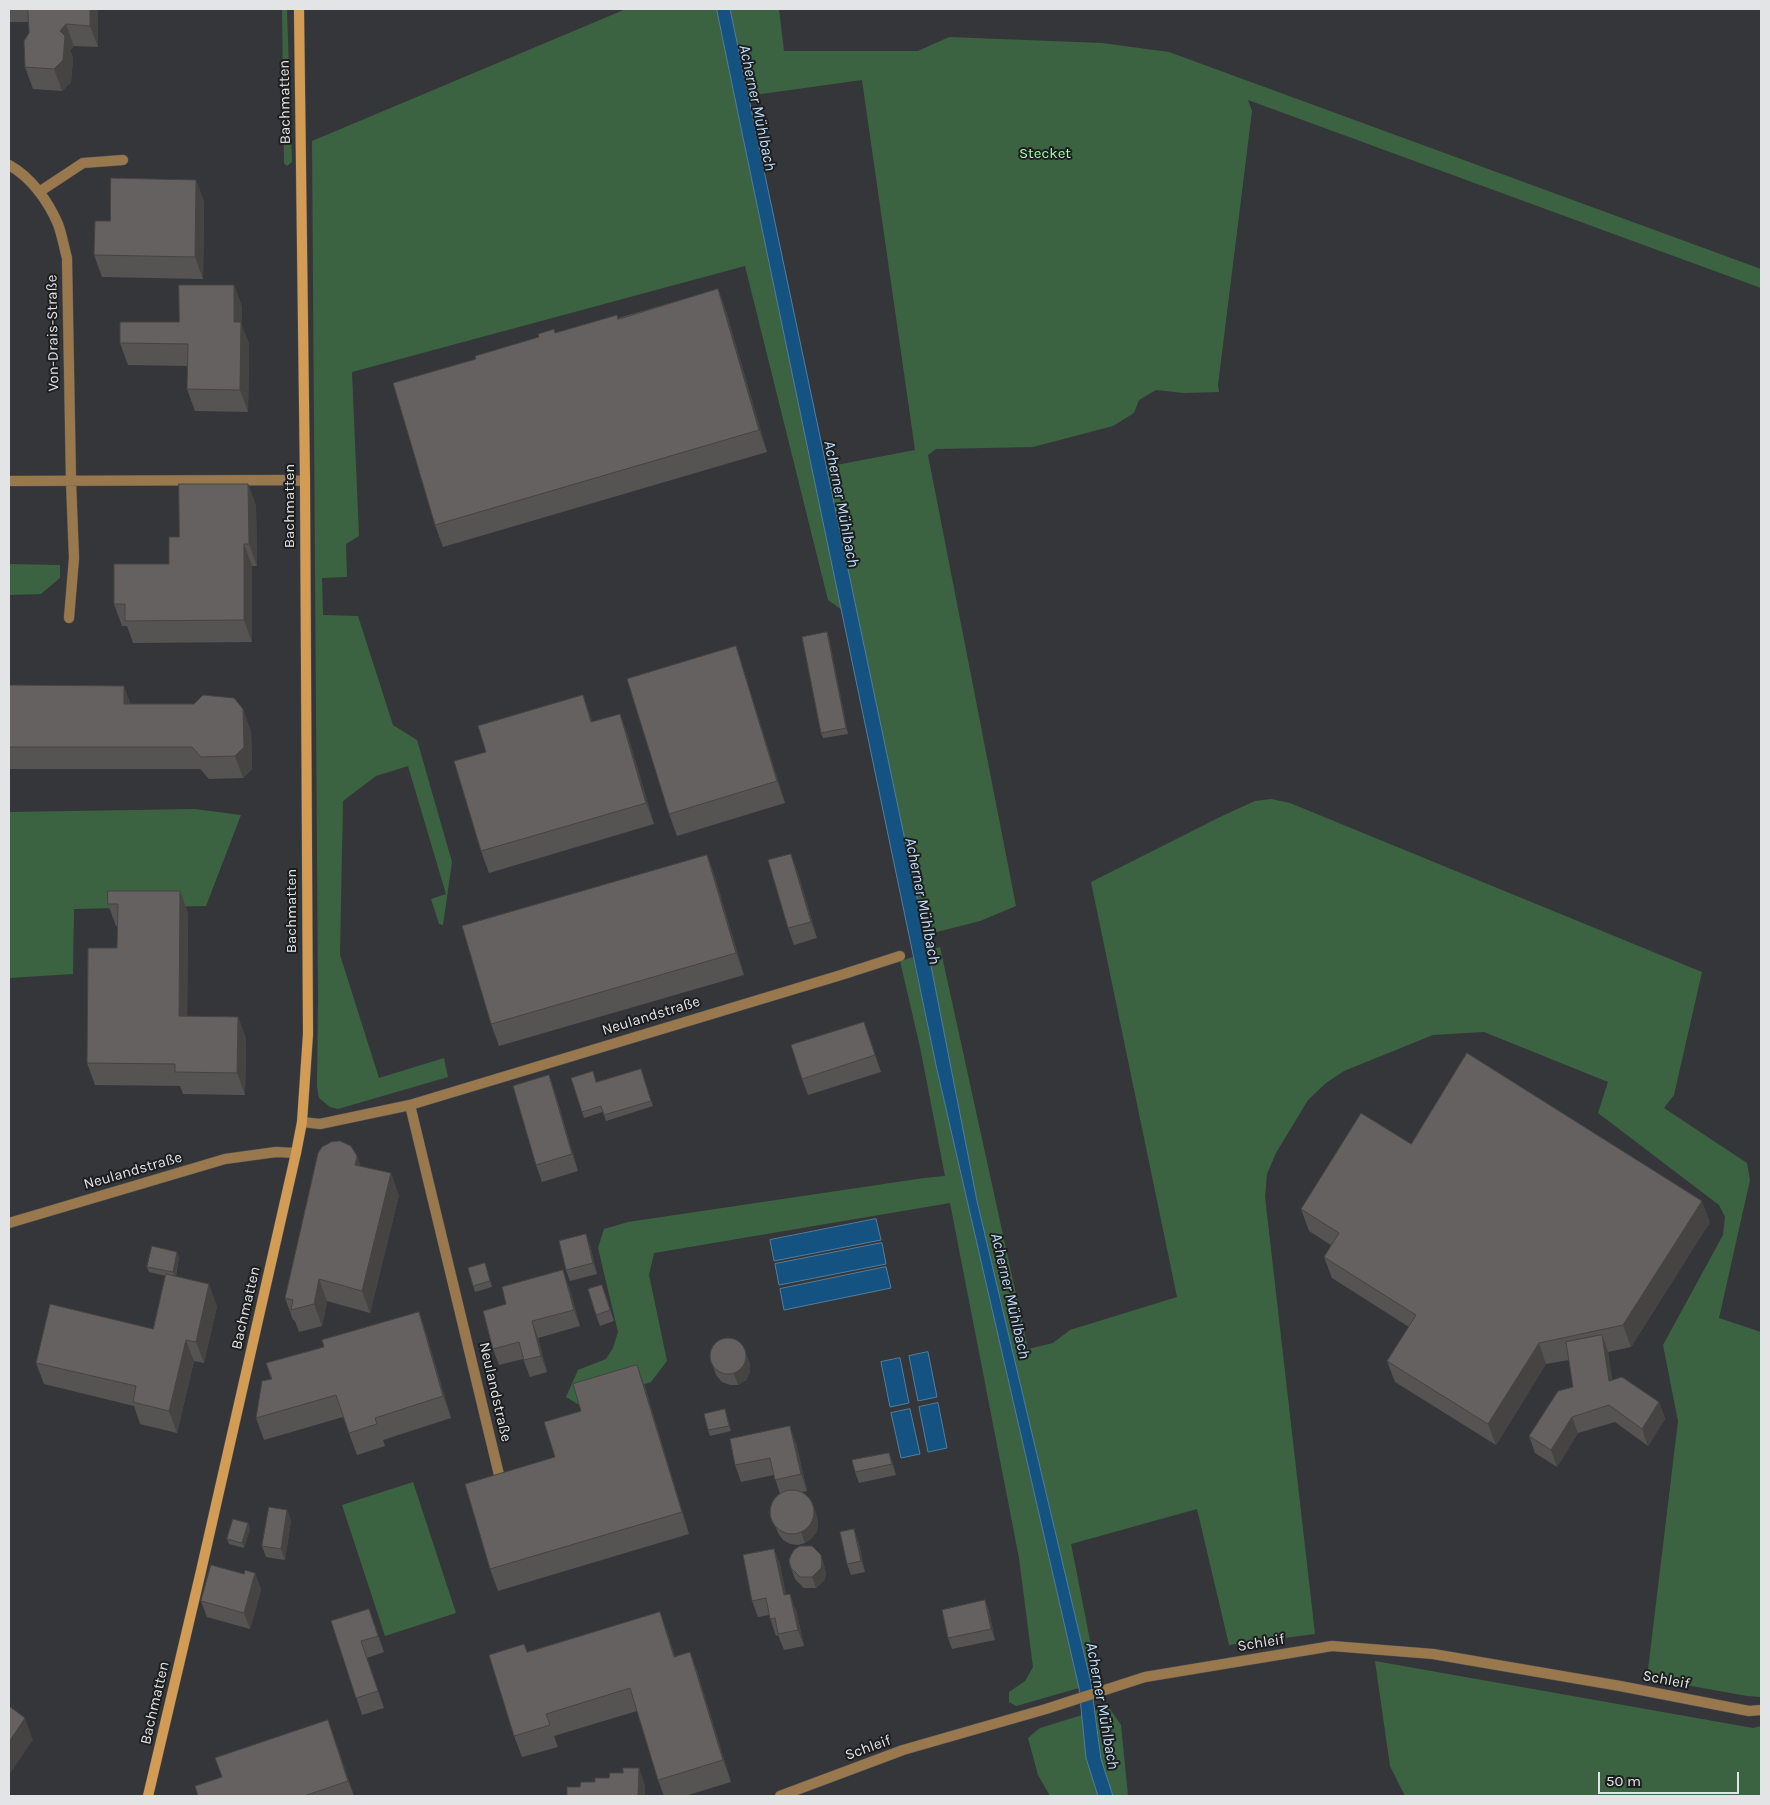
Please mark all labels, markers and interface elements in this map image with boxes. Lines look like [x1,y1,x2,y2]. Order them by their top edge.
water label: Acherner Mühlbach [734,43,780,173]
street label: Bachmatten [275,60,295,144]
park label: Stecket [1019,145,1071,163]
street label: Von-Drais-Straße [43,274,63,392]
water label: Acherner Mühlbach [819,439,863,569]
street label: Bachmatten [281,464,299,548]
water label: Acherner Mühlbach [900,836,944,966]
street label: Bachmatten [283,869,301,953]
street label: Neulandstraße [600,993,702,1039]
street label: Neulandstraße [82,1148,184,1194]
water label: Acherner Mühlbach [986,1231,1034,1361]
street label: Bachmatten [228,1265,264,1351]
street label: Neulandstraße [475,1341,515,1443]
street label: Schleif [1236,1630,1286,1656]
water label: Acherner Mühlbach [1081,1641,1123,1771]
street label: Bachmatten [137,1660,173,1746]
street label: Schleif [1641,1667,1691,1693]
street label: Schleif [843,1731,893,1765]
scale bar [1600,1762,1741,1794]
text: 50 m [1606,1772,1641,1790]

